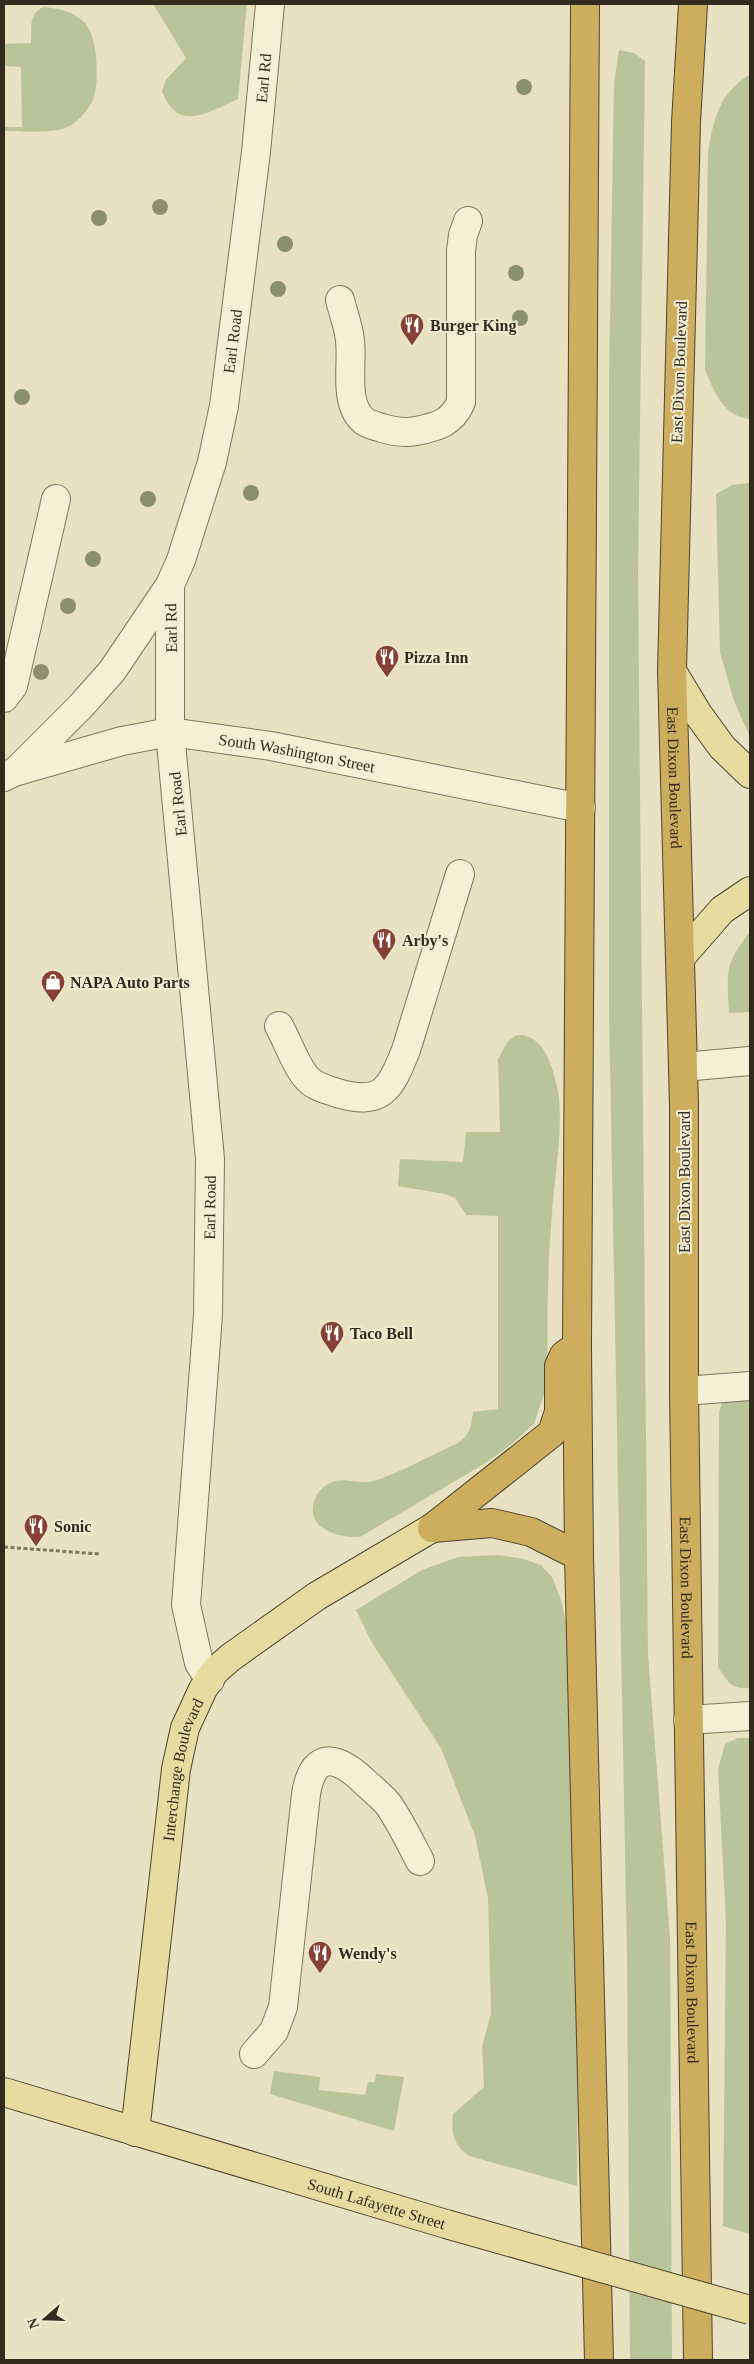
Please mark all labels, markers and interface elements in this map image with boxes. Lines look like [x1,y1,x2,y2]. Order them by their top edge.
street label: Earl Rd [252,53,274,103]
street label: East Dixon Boulevard [668,301,690,443]
street label: Earl Road [220,308,245,374]
restaurant icon: Burger King [399,312,425,346]
place label: Burger King [430,317,516,335]
street label: Earl Rd [162,603,180,653]
restaurant icon: Pizza Inn [374,644,400,678]
place label: Pizza Inn [404,649,469,666]
street label: East Dixon Boulevard [664,706,685,849]
street label: South Washington Street [218,730,377,775]
street label: Earl Road [166,771,190,837]
restaurant icon: Arby's [371,927,397,961]
place label: Arby's [402,932,448,950]
shop icon: NAPA Auto Parts [40,969,66,1003]
place label: NAPA Auto Parts [70,974,190,991]
street label: East Dixon Boulevard [676,1111,693,1253]
street label: Earl Road [200,1175,218,1240]
restaurant icon: Taco Bell [319,1320,345,1354]
place label: Taco Bell [350,1325,414,1342]
restaurant icon: Sonic [23,1513,49,1547]
street label: East Dixon Boulevard [677,1516,696,1659]
place label: Sonic [54,1518,91,1535]
street label: Interchange Boulevard [159,1696,206,1842]
street label: East Dixon Boulevard [683,1921,702,2064]
restaurant icon: Wendy's [307,1940,333,1974]
place label: Wendy's [338,1945,397,1963]
street label: South Lafayette Street [306,2175,448,2232]
north arrow [20,2294,70,2344]
text: N [24,2316,42,2331]

